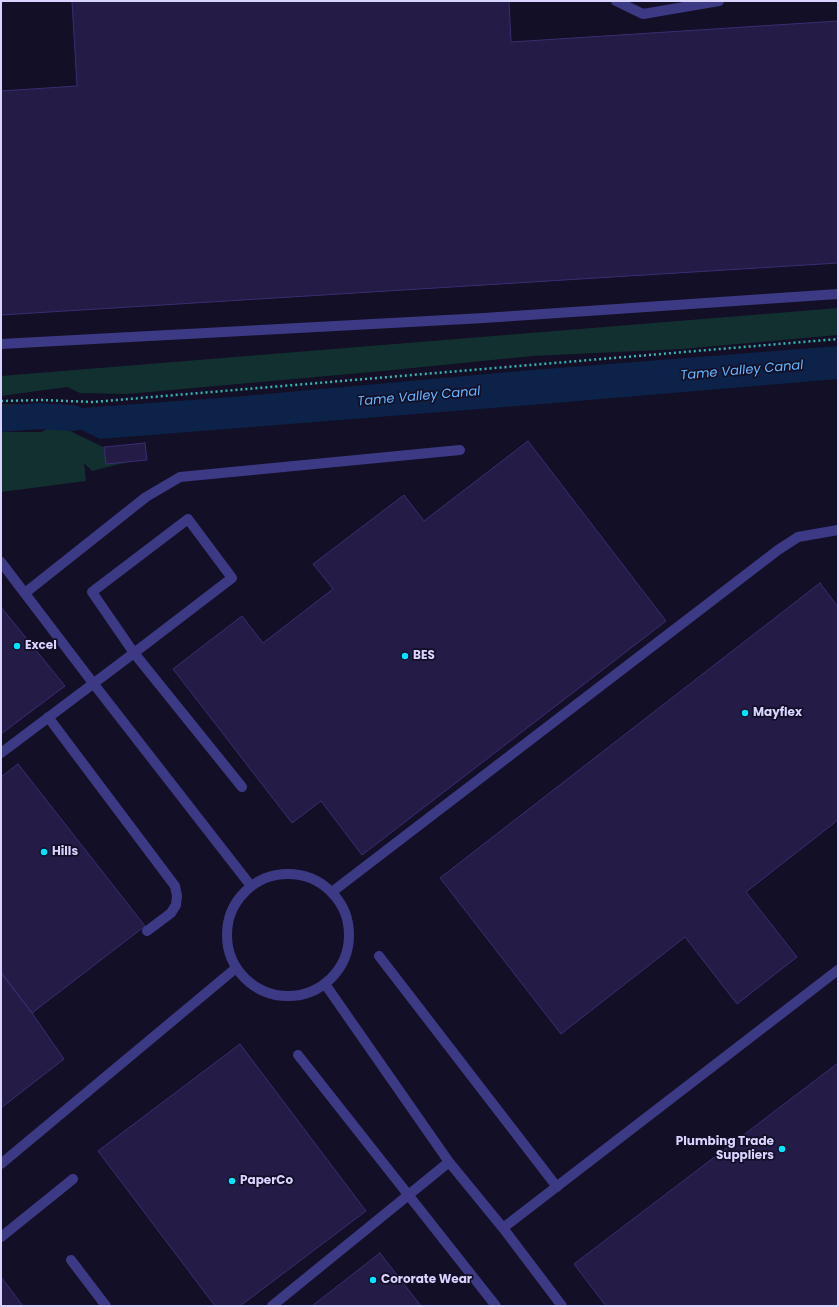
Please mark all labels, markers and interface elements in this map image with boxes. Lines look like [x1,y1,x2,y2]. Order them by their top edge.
water label: Tame Valley Canal [680,358,804,384]
water label: Tame Valley Canal [357,384,481,410]
place label: Excel [25,639,57,653]
marker: Excel [12,641,22,651]
place label: BES [413,649,435,663]
marker: BES [400,651,410,661]
place label: Mayflex [753,706,802,720]
marker: Mayflex [740,708,750,718]
place label: Hills [52,845,78,859]
marker: Hills [39,847,49,857]
place label: Plumbing Trade Suppliers [676,1135,774,1163]
marker: Plumbing Trade Suppliers [777,1144,787,1154]
place label: PaperCo [240,1174,293,1188]
marker: PaperCo [227,1176,237,1186]
place label: Cororate Wear [381,1273,472,1287]
marker: Cororate Wear [368,1275,378,1285]

